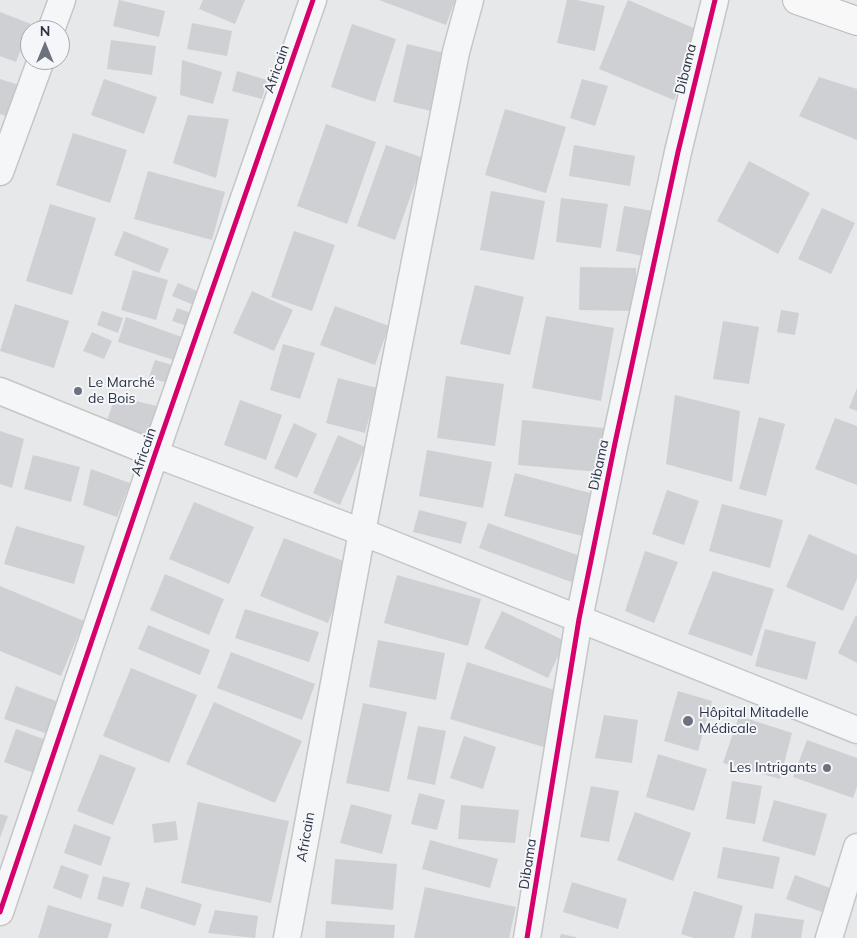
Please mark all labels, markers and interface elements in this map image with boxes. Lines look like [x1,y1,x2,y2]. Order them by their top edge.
north arrow [20,20,70,70]
text: N [40,22,50,40]
street label: Dibama [672,42,700,96]
street label: Africain [261,43,293,95]
place label: Le Marché de Bois [88,375,155,408]
marker: Le Marché de Bois [72,385,84,397]
street label: Africain [128,426,160,478]
street label: Dibama [585,438,613,492]
place label: Hôpital Mitadelle Médicale [699,705,809,738]
marker: Hôpital Mitadelle Médicale [681,714,695,728]
place label: Les Intrigants [729,760,817,776]
marker: Les Intrigants [821,762,833,774]
street label: Africain [293,811,319,863]
street label: Dibama [516,837,540,891]

